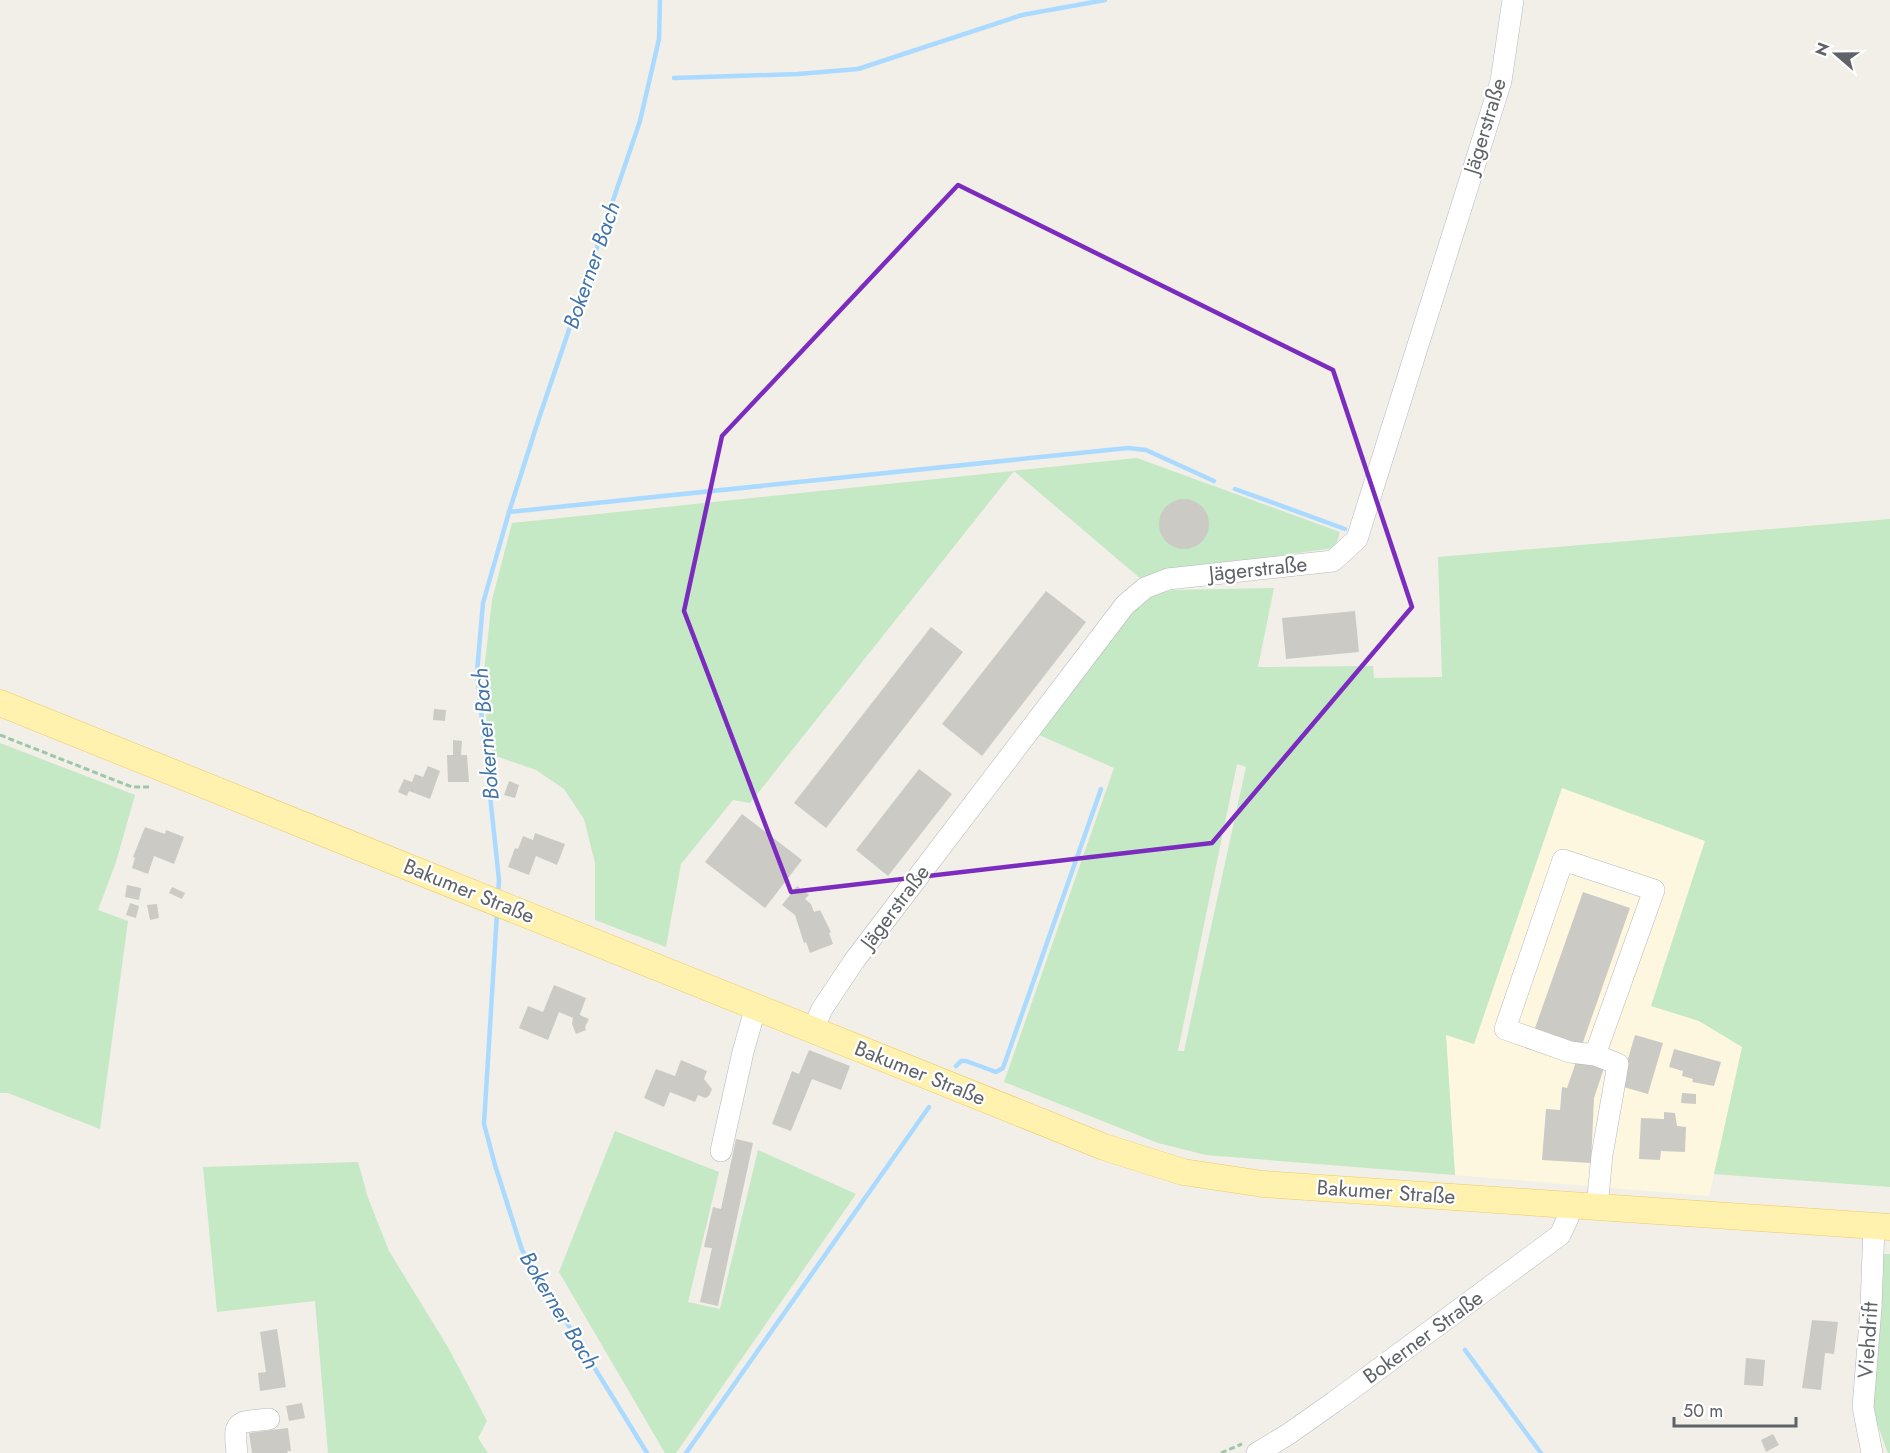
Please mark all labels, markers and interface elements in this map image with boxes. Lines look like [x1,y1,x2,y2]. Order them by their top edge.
north arrow [1806,24,1866,84]
text: N [1809,39,1835,59]
street label: Jägerstraße [1455,74,1514,180]
water label: Bokerner Bach [554,197,628,333]
street label: Jägerstraße [1204,549,1309,589]
water label: Bokerner Bach [463,667,507,801]
street label: Bakumer Straße [399,851,539,931]
street label: Jägerstraße [852,858,937,958]
street label: Bakumer Straße [850,1033,990,1113]
street label: Bakumer Straße [1316,1172,1457,1212]
water label: Bokerner Bach [512,1245,608,1375]
street label: Bokerner Straße [1357,1283,1489,1391]
street label: Viehdrift [1850,1301,1886,1379]
scale bar [1674,1390,1796,1428]
text: 50 m [1683,1398,1723,1424]

